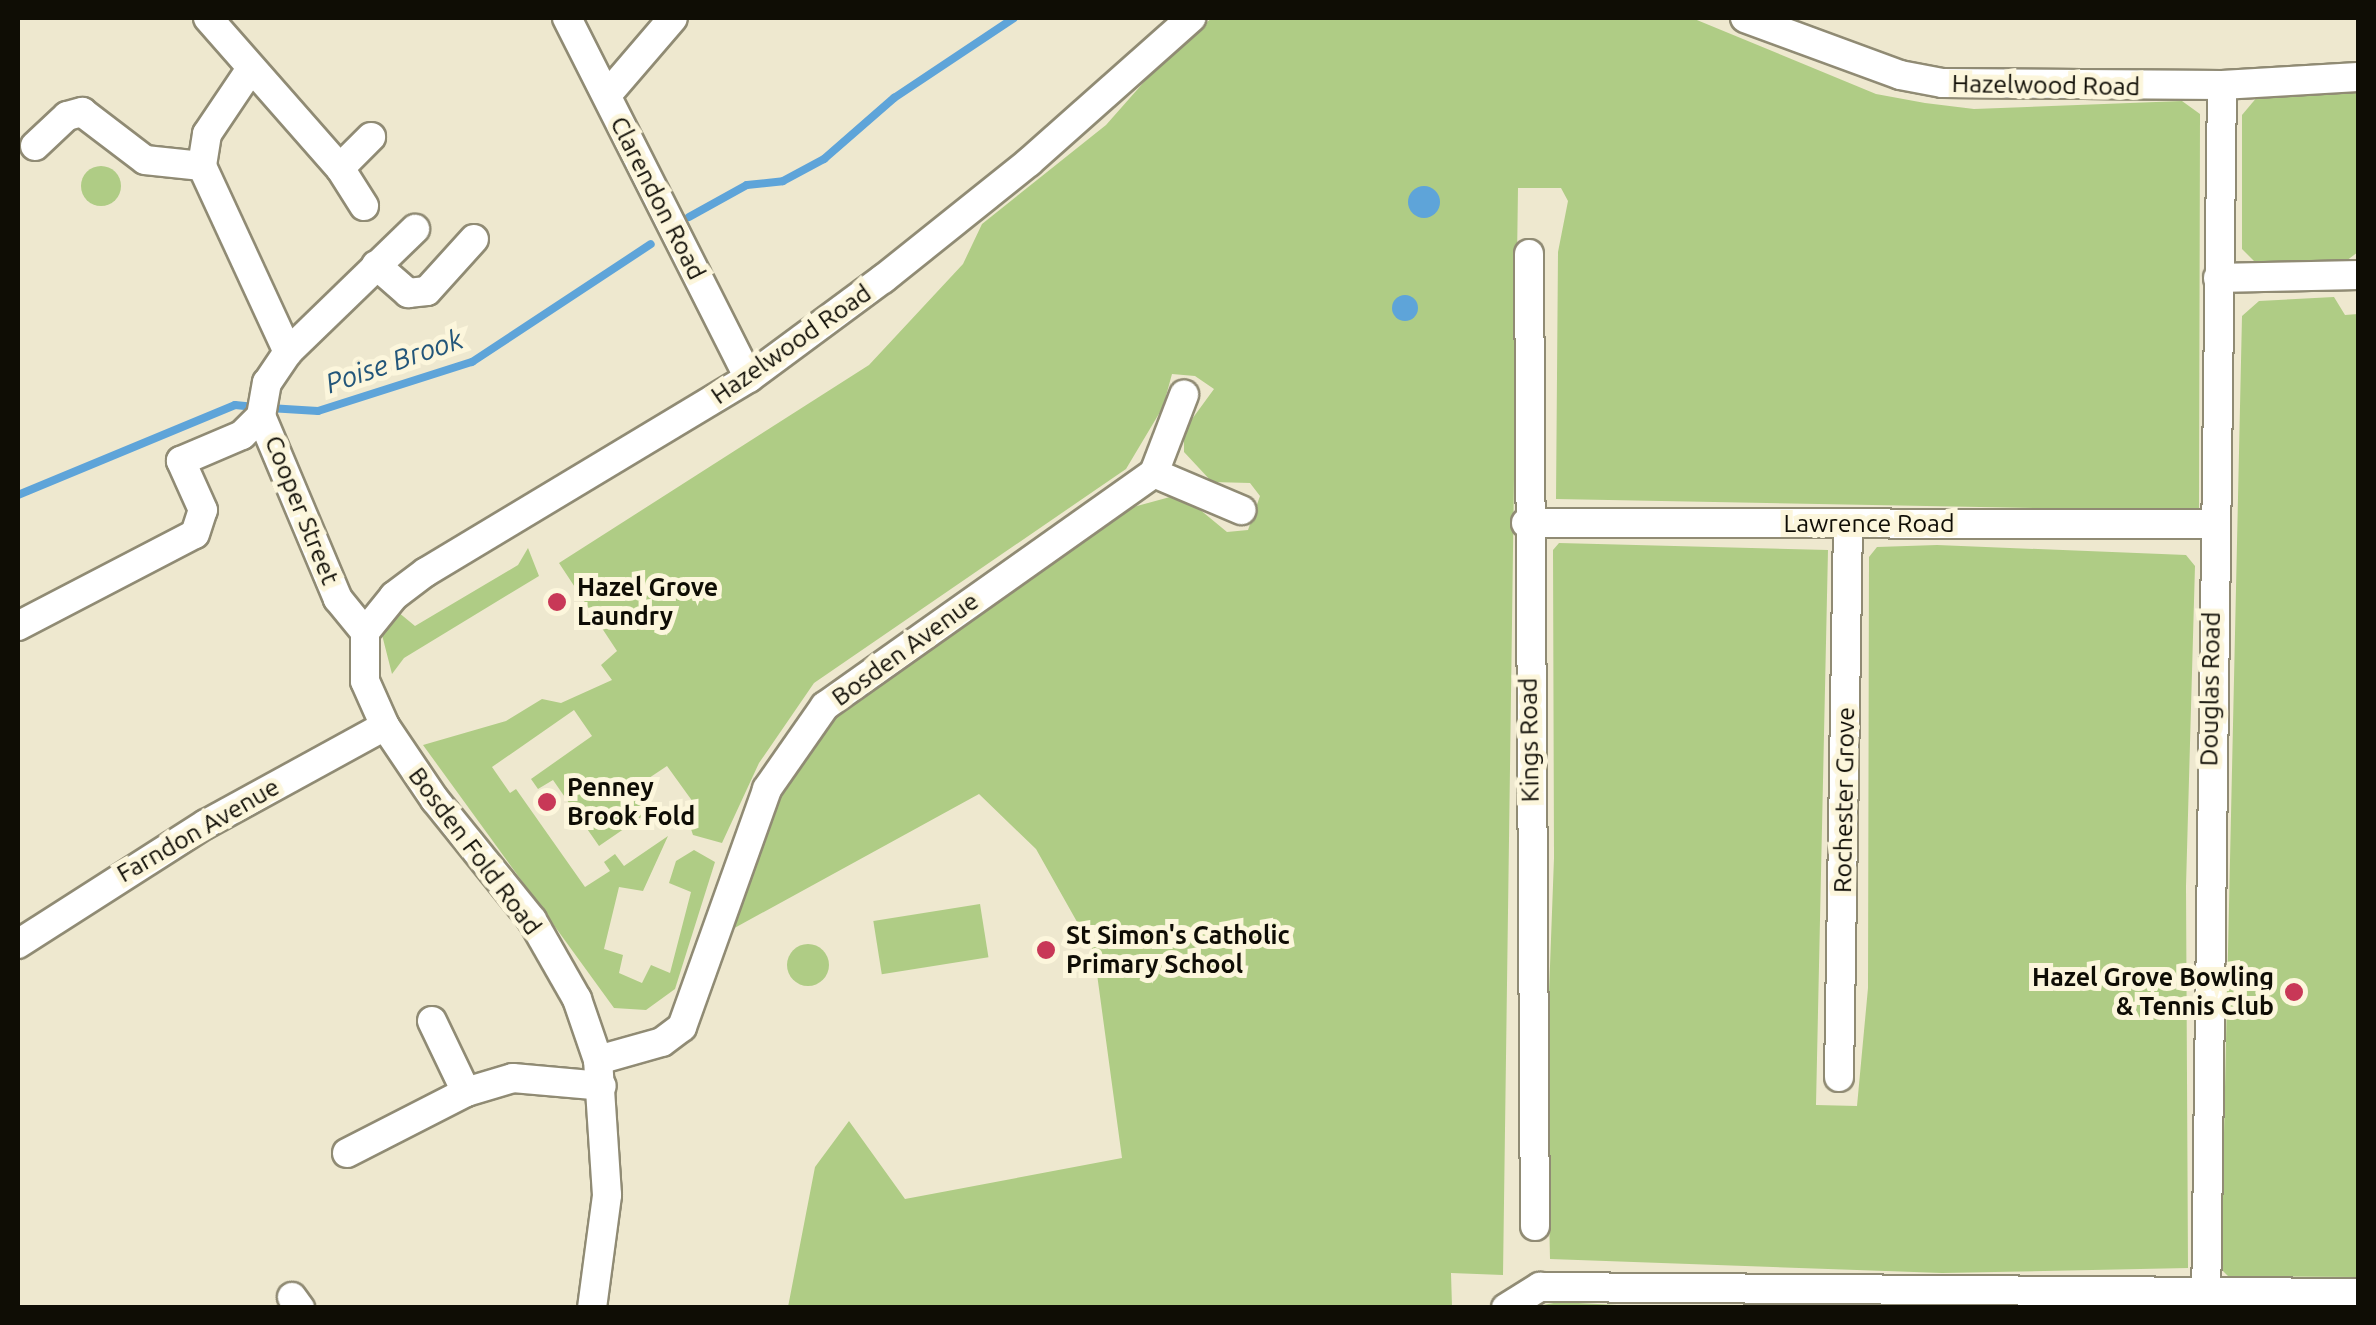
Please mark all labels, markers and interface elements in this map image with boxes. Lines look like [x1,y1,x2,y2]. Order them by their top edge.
street label: Hazelwood Road [1952,68,2140,102]
street label: Clarendon Road [604,111,712,285]
street label: Hazelwood Road [705,278,877,410]
water label: Poise Brook [321,322,467,400]
street label: Cooper Street [259,431,345,589]
street label: Lawrence Road [1783,508,1955,538]
place label: Hazel Grove Laundry [577,573,718,632]
street label: Bosden Avenue [826,586,984,712]
marker: Hazel Grove Laundry [546,591,568,613]
street label: Douglas Road [2194,611,2226,767]
street label: Kings Road [1513,677,1545,803]
street label: Rochester Grove [1827,707,1861,893]
street label: Bosden Fold Road [402,761,548,941]
street label: Farndon Avenue [112,771,284,889]
place label: Penney Brook Fold [567,773,695,832]
marker: Penney Brook Fold [536,791,558,813]
place label: St Simon's Catholic Primary School [1066,921,1290,980]
marker: St Simon's Catholic Primary School [1035,939,1057,961]
place label: Hazel Grove Bowling & Tennis Club [2032,963,2274,1022]
marker: Hazel Grove Bowling & Tennis Club [2283,981,2305,1003]

